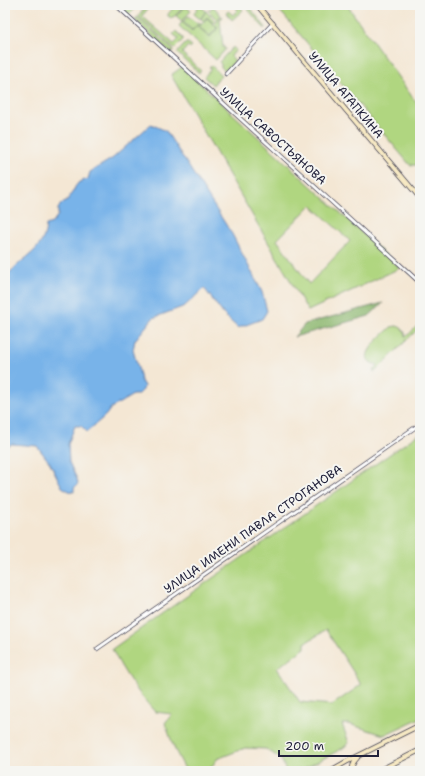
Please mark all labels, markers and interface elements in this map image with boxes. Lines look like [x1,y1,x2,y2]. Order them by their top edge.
street label: УЛИЦА АГАПКИНА [305,48,387,142]
street label: УЛИЦА САВОСТЬЯНОВА [216,84,330,188]
street label: УЛИЦА ИМЕНИ ПАВЛА СТРОГАНОВА [161,461,346,597]
scale bar [279,732,378,758]
text: 200 m [285,738,324,754]

